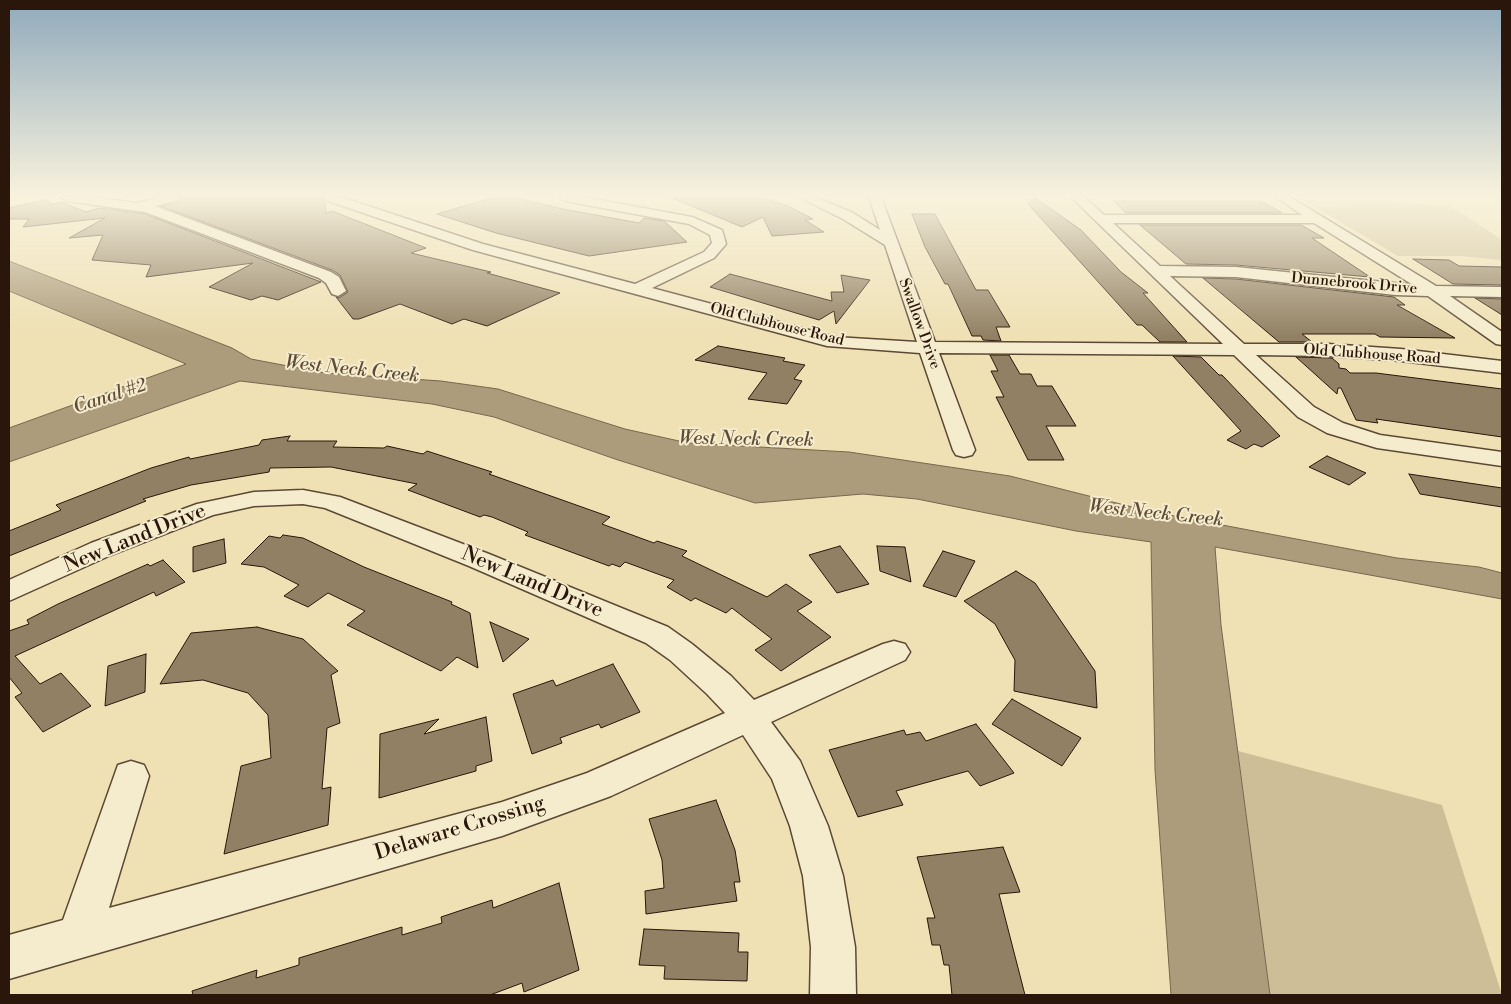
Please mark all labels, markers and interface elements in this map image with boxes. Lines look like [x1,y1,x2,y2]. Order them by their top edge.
street label: Dunnebrook Drive [1290,270,1418,298]
street label: Swallow Drive [894,276,944,372]
street label: Old Clubhouse Road [708,300,846,350]
street label: Old Clubhouse Road [1303,341,1441,369]
water label: West Neck Creek [284,352,420,388]
water label: Canal #2 [71,374,149,420]
water label: West Neck Creek [678,427,814,453]
water label: West Neck Creek [1088,496,1224,532]
street label: New Land Drive [60,499,210,579]
street label: New Land Drive [457,542,607,624]
street label: Delaware Crossing [372,791,548,867]

